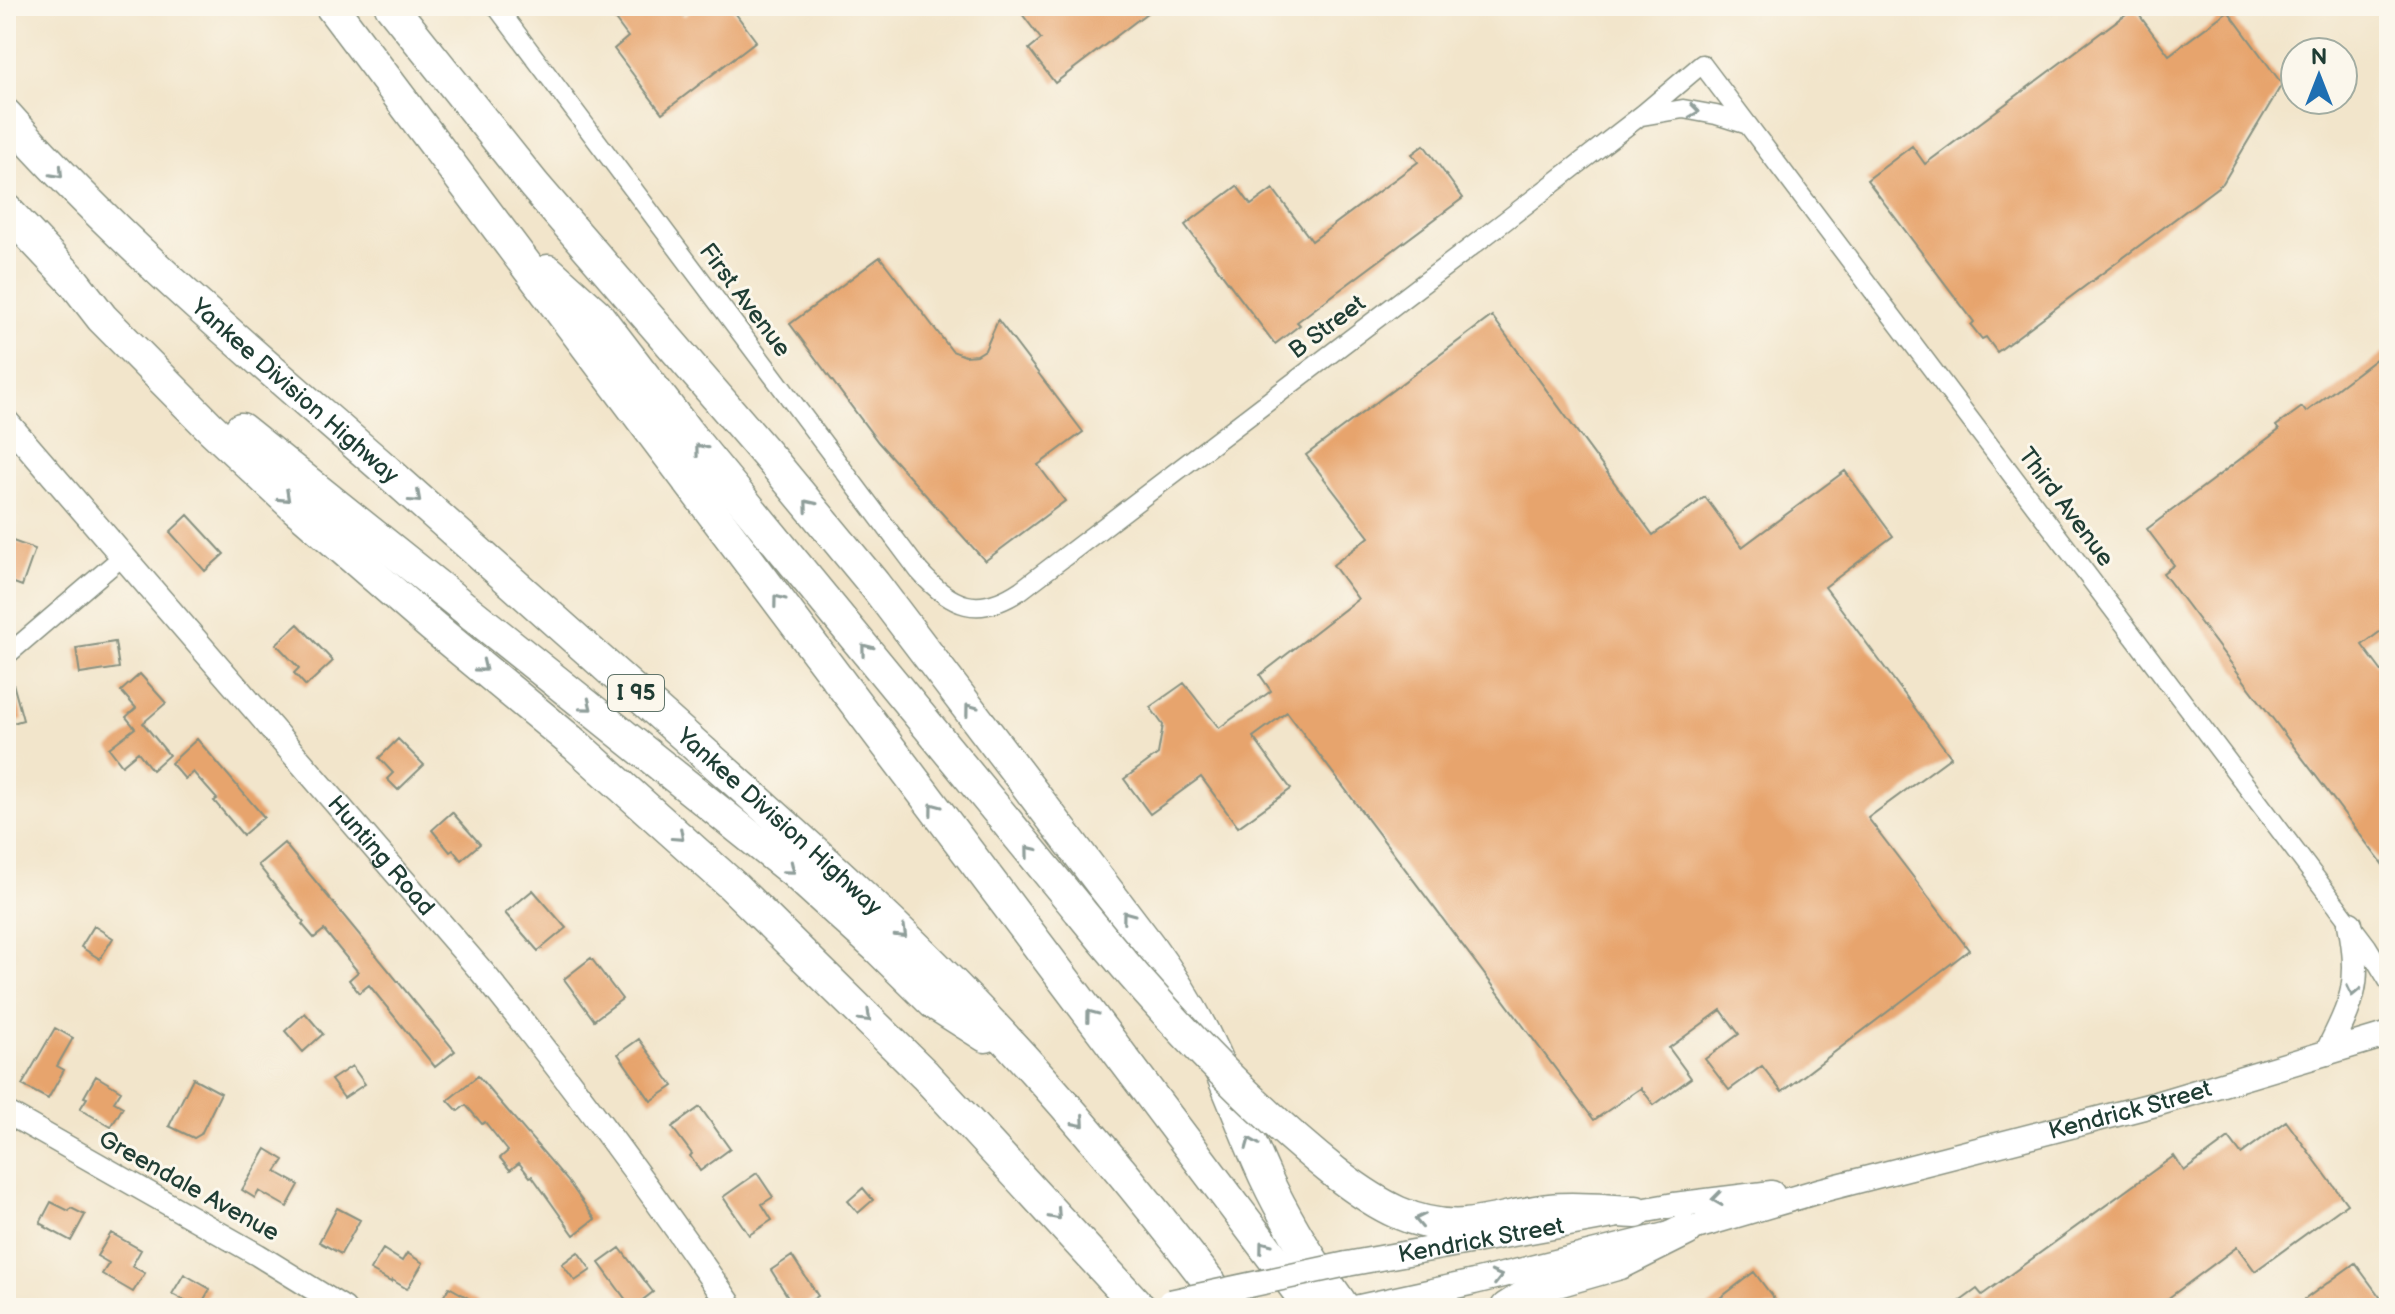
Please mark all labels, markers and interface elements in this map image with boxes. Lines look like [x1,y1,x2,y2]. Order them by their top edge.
north arrow [2279,36,2359,116]
text: N [2311,44,2327,71]
one-way arrow [1687,102,1701,119]
one-way arrow [49,163,63,178]
street label: First Avenue [693,237,797,363]
street label: B Street [1283,288,1372,365]
street label: Yankee Division Highway [185,291,405,490]
street label: Third Avenue [2012,442,2120,572]
one-way arrow [696,443,710,458]
one-way arrow [276,488,290,502]
one-way arrow [407,488,422,503]
one-way arrow [804,499,819,514]
one-way arrow [774,594,788,609]
one-way arrow [861,644,876,658]
one-way arrow [473,657,487,672]
road number: I 95 [608,675,664,711]
one-way arrow [578,697,593,711]
one-way arrow [965,703,979,718]
street label: Yankee Division Highway [670,721,888,922]
street label: Hunting Road [321,789,441,921]
one-way arrow [930,802,944,816]
one-way arrow [670,827,685,841]
one-way arrow [1025,846,1040,860]
one-way arrow [781,859,796,873]
one-way arrow [1122,910,1136,925]
one-way arrow [893,924,907,939]
one-way arrow [2345,984,2362,997]
one-way arrow [857,1007,871,1022]
one-way arrow [1086,1010,1100,1024]
street label: Kendrick Street [2045,1074,2215,1146]
one-way arrow [1070,1113,1085,1128]
street label: Greendale Avenue [94,1124,284,1248]
one-way arrow [1244,1137,1260,1151]
one-way arrow [1710,1190,1723,1207]
one-way arrow [1046,1206,1060,1221]
street label: Kendrick Street [1396,1211,1566,1269]
one-way arrow [1414,1212,1427,1229]
one-way arrow [1259,1240,1273,1254]
one-way arrow [1489,1269,1503,1286]

